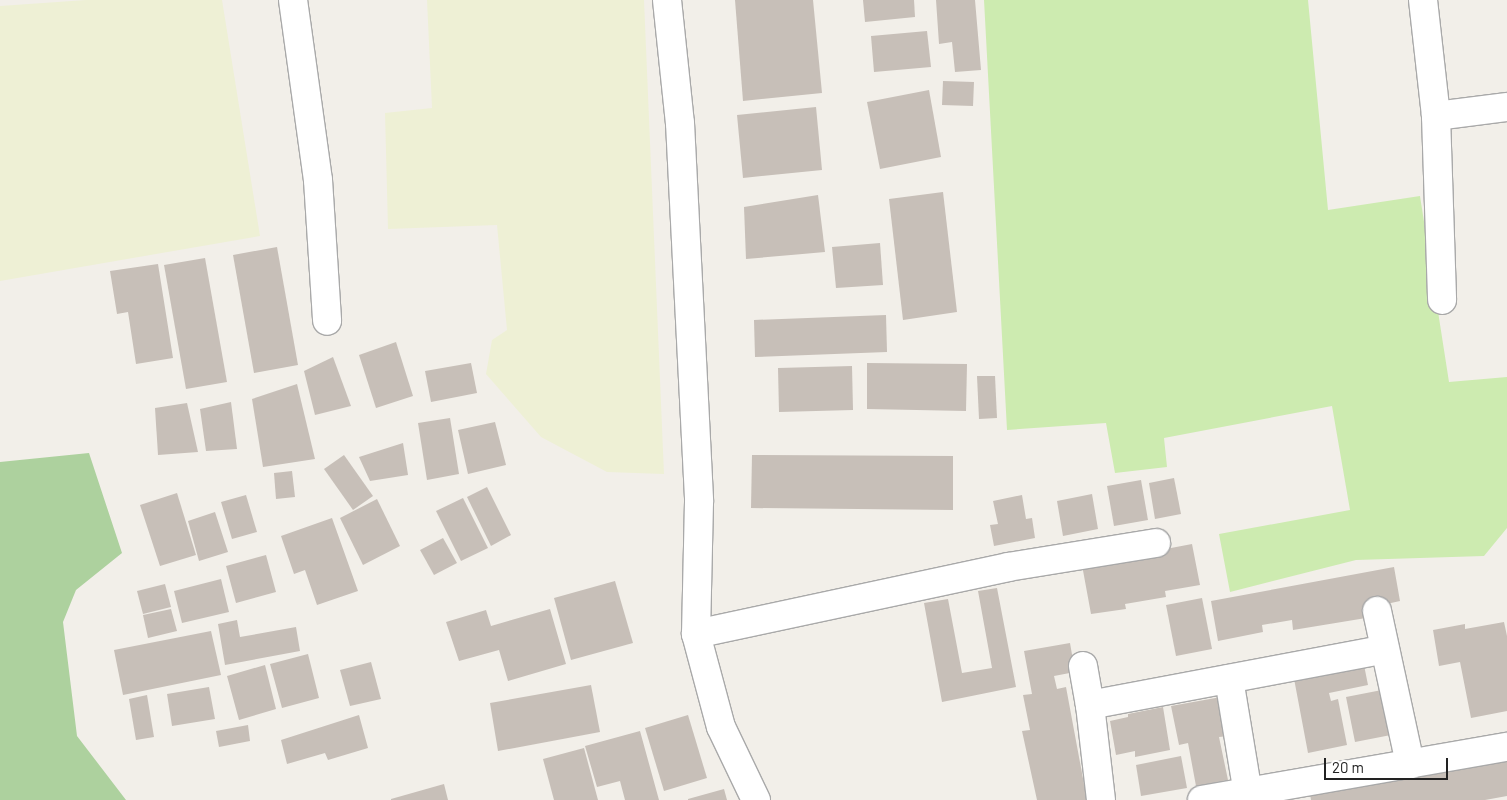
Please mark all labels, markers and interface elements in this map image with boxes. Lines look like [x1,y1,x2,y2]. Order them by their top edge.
scale bar [1327,748,1451,780]
text: 20 m [1332,758,1364,776]

